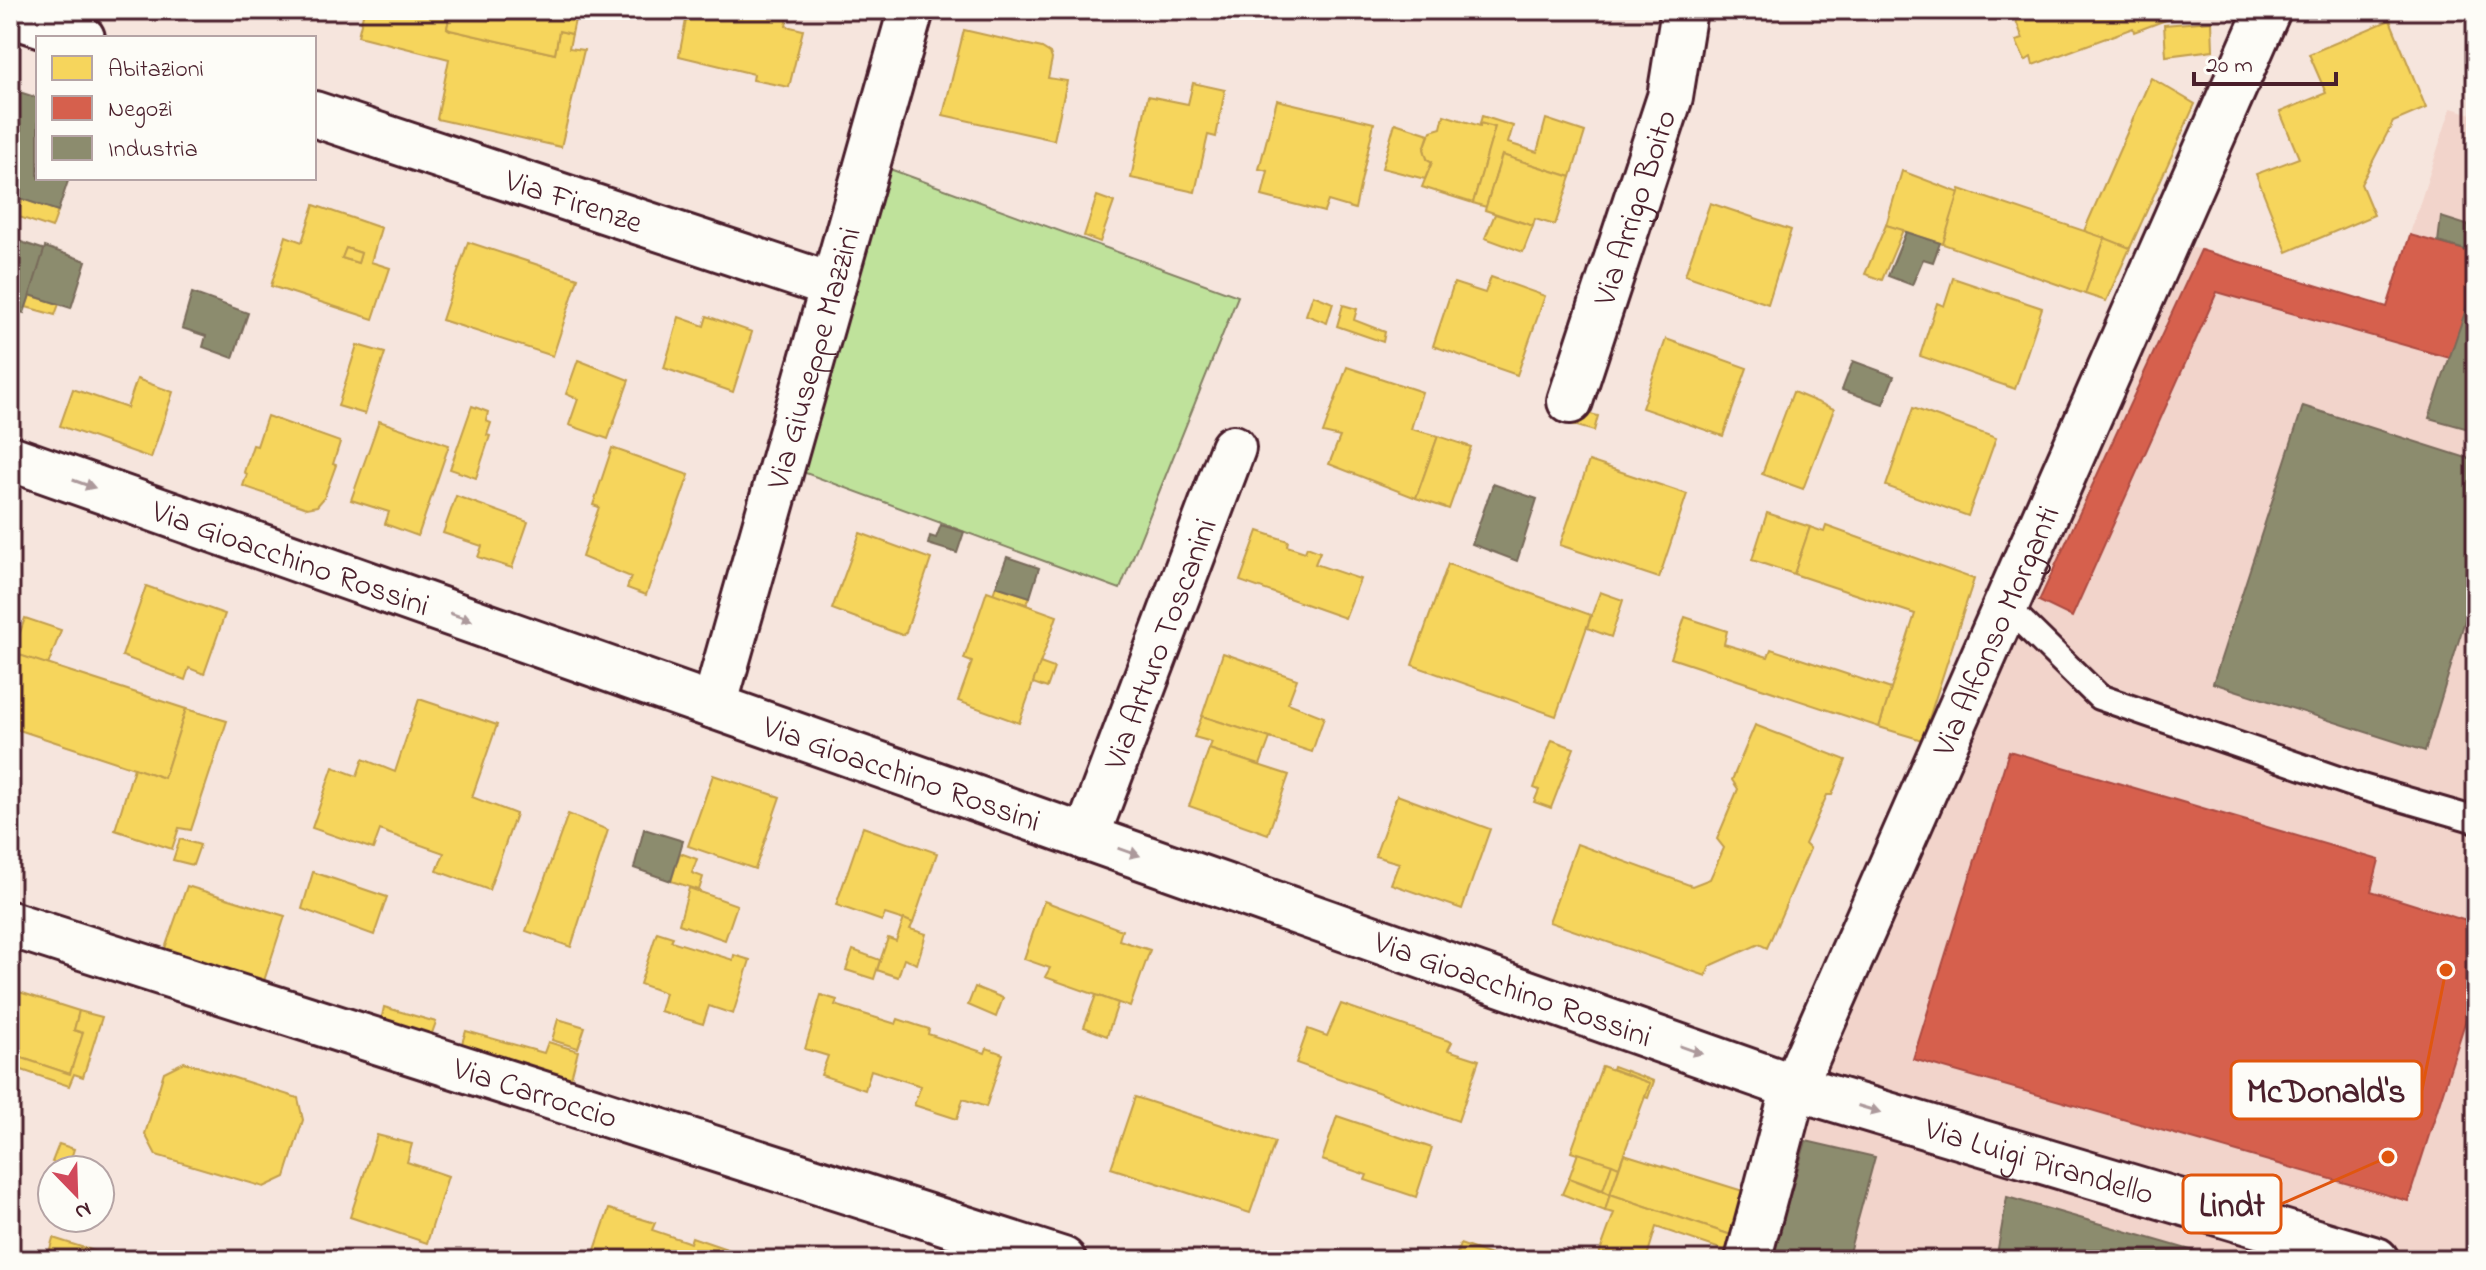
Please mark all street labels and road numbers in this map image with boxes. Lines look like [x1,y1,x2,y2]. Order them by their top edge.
street label: Via Arrigo Boito [1583,104,1691,313]
street label: Via Firenze [497,159,648,248]
street label: Via Giuseppe Mazzini [756,222,875,496]
street label: Via Gioacchino Rossini [144,489,435,631]
street label: Via Alfonso Morganti [1922,499,2074,765]
street label: Via Arturo Toscanini [1093,512,1231,778]
street label: Via Gioacchino Rossini [755,705,1046,846]
street label: Via Gioacchino Rossini [1366,920,1657,1062]
street label: Via Carroccio [446,1047,623,1143]
street label: Via Luigi Pirandello [1918,1107,2159,1220]

